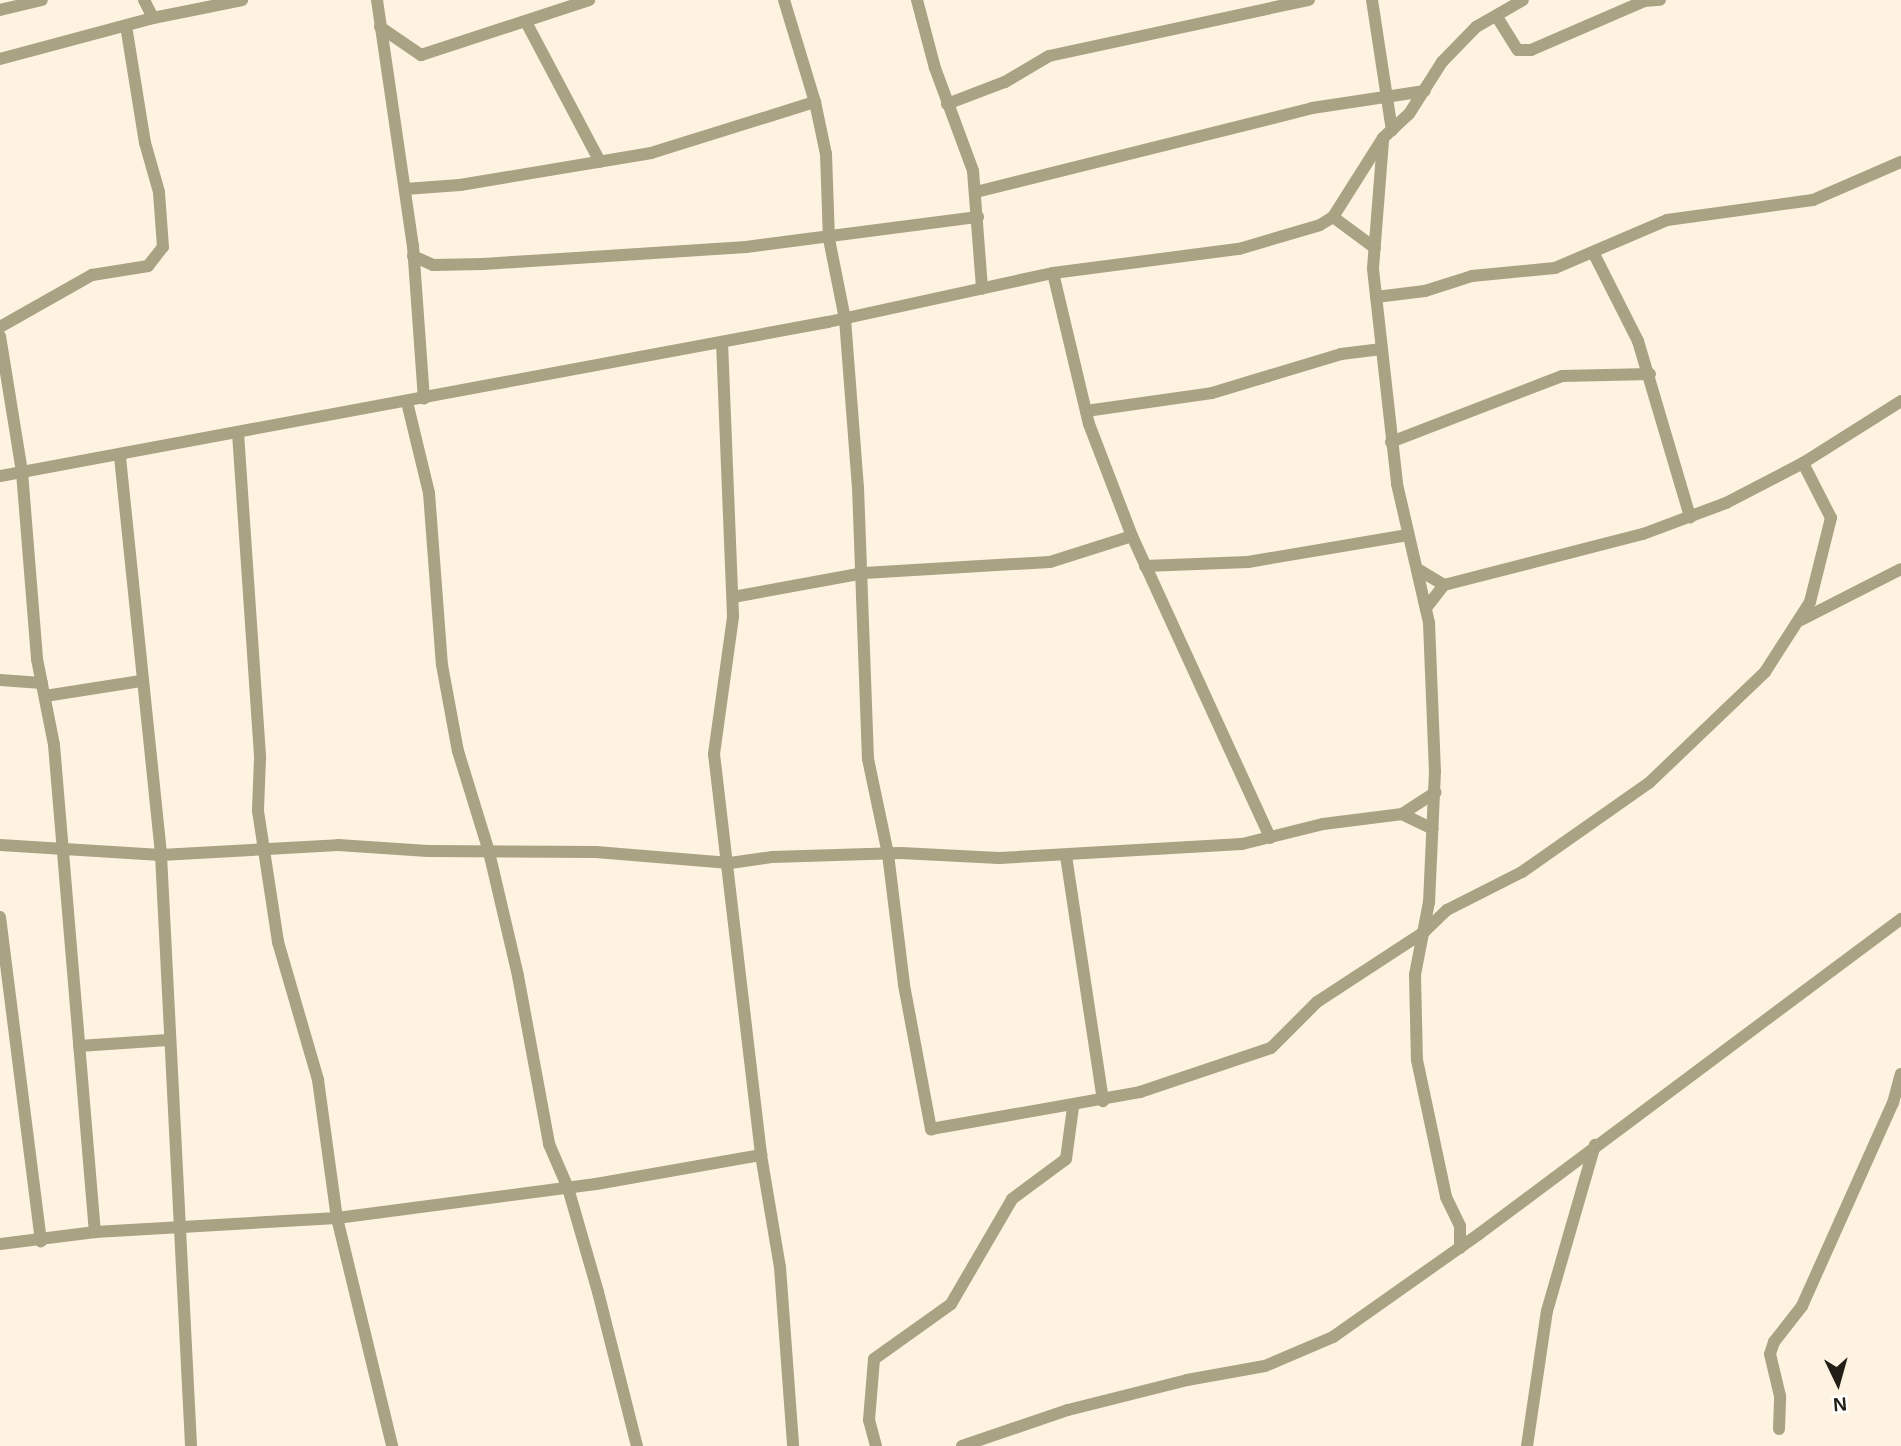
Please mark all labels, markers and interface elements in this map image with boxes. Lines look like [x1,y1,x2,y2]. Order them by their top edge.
north arrow [1803,1348,1873,1418]
text: N [1832,1393,1848,1415]

